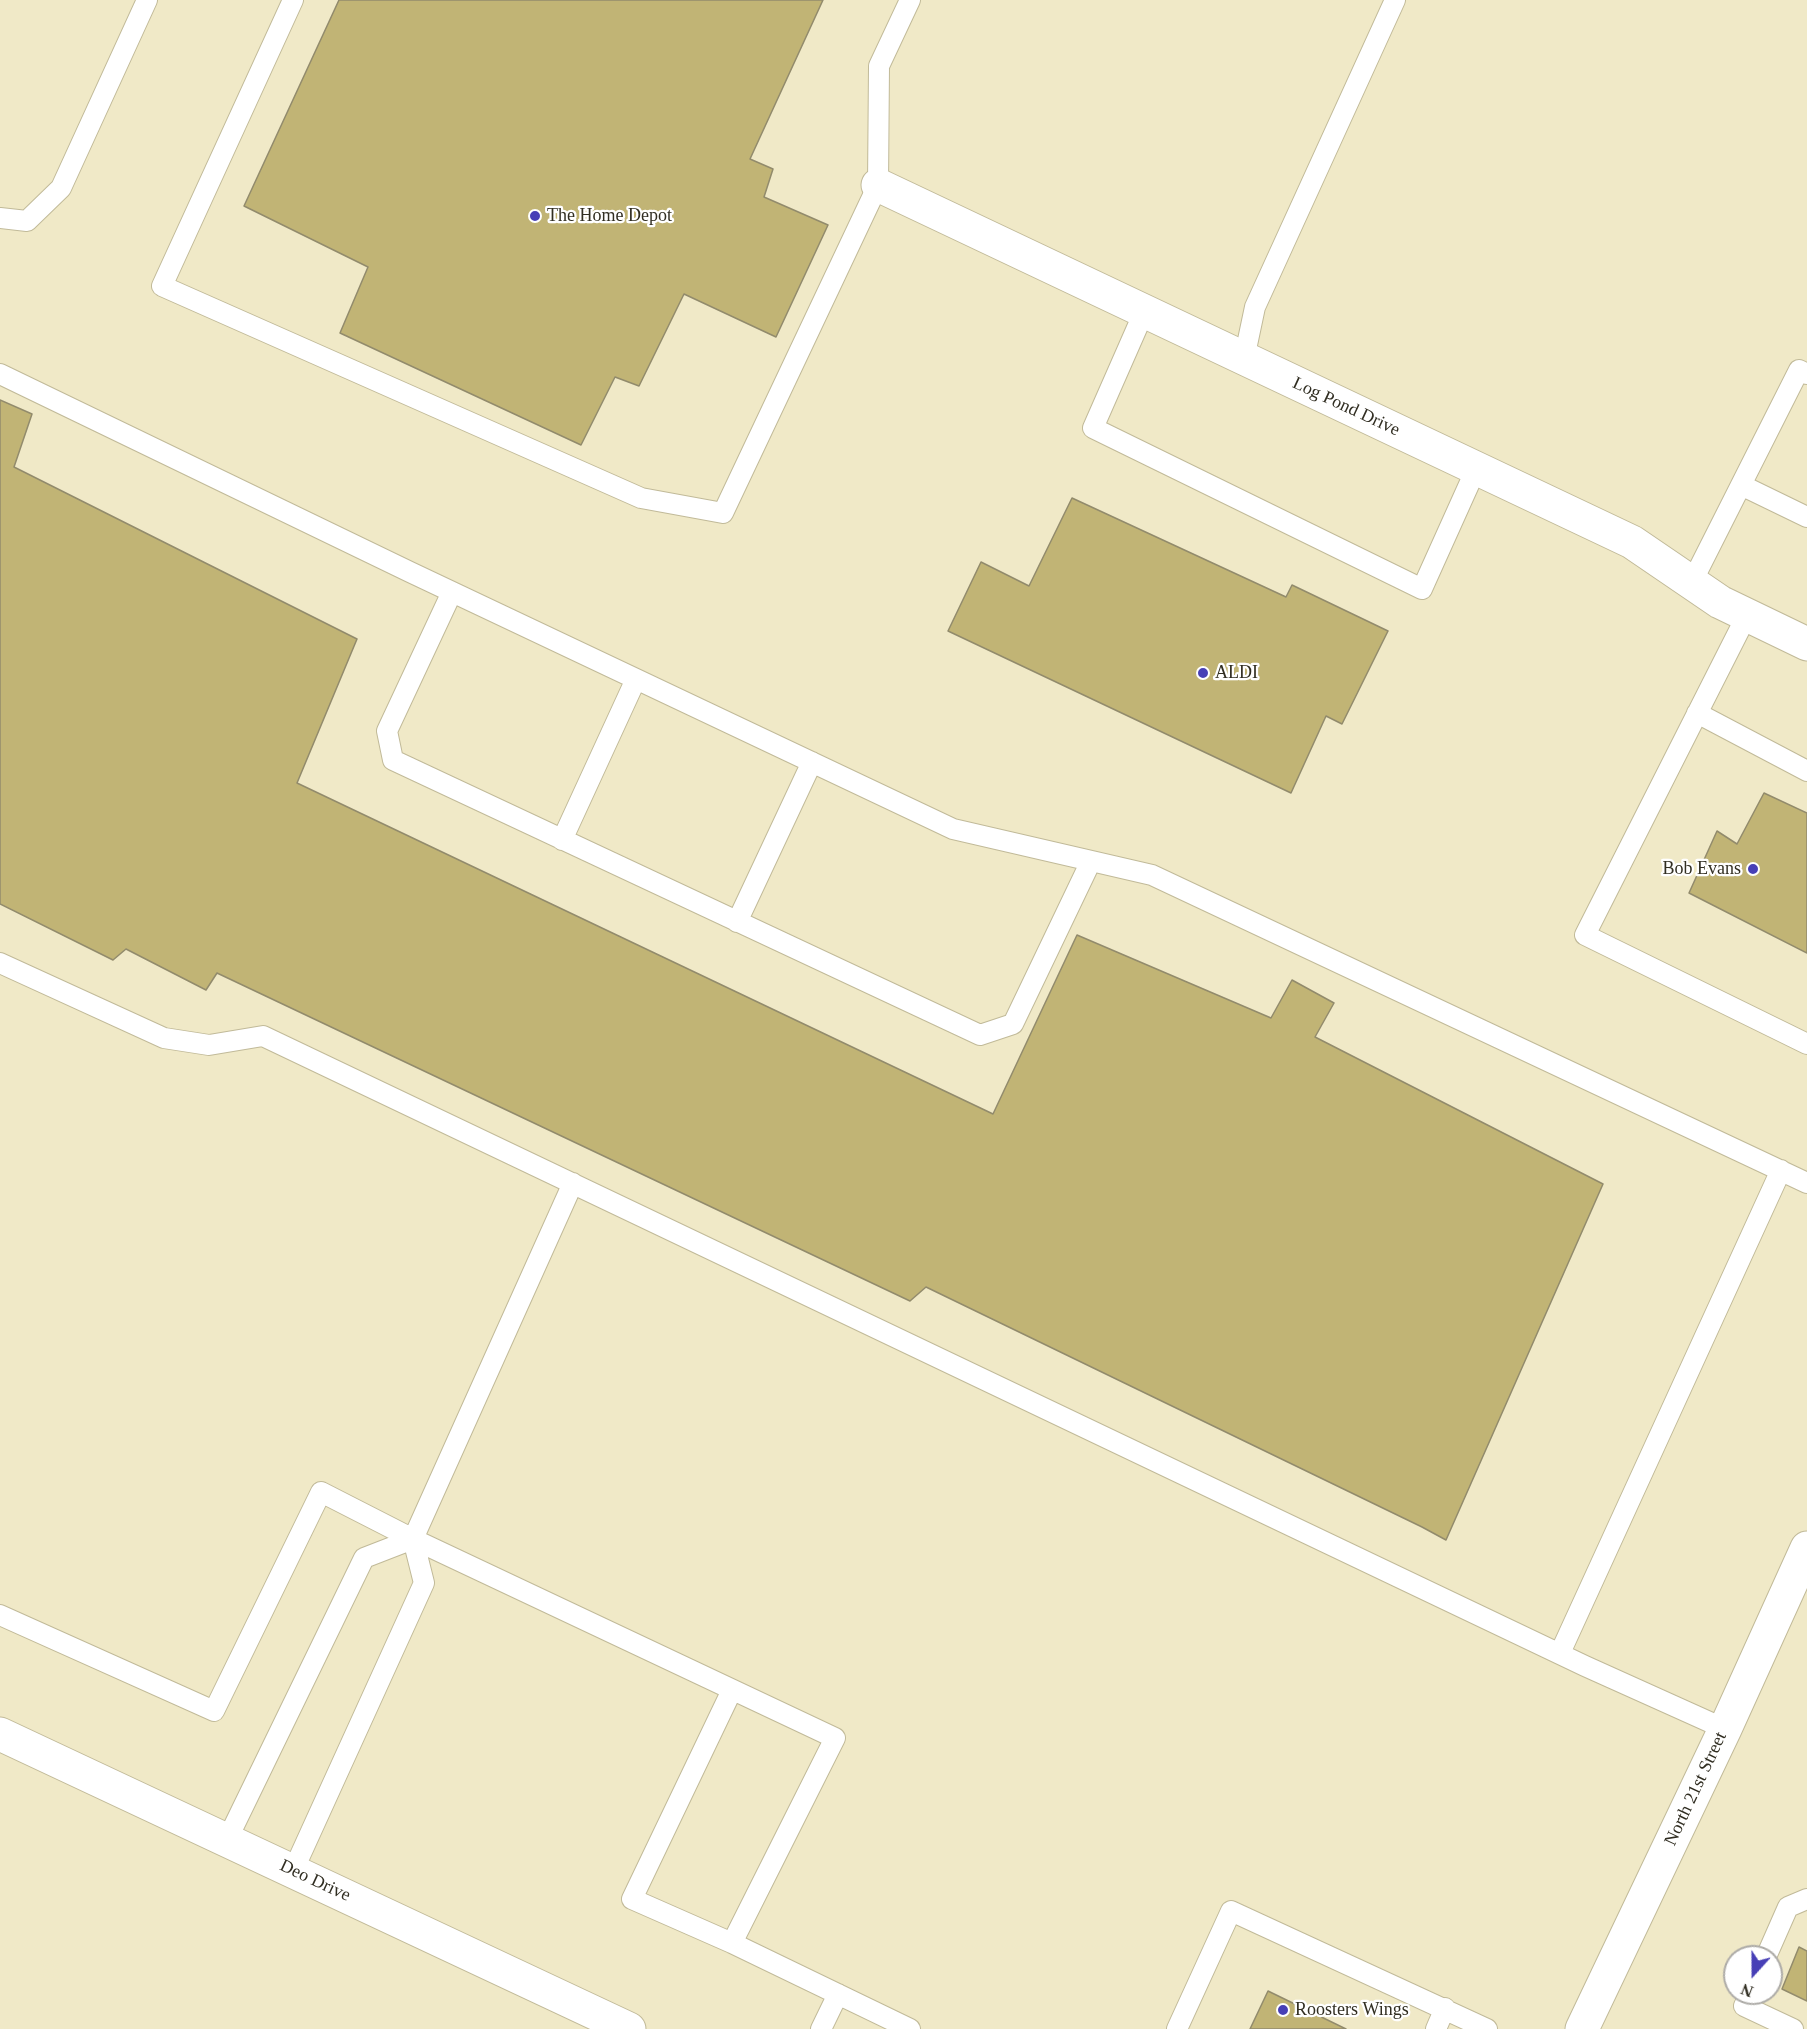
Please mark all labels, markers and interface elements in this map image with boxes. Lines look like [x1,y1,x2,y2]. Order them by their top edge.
place label: The Home Depot [547,205,672,227]
marker: The Home Depot [528,209,542,223]
street label: Log Pond Drive [1289,373,1403,441]
place label: ALDI [1215,662,1258,684]
marker: ALDI [1196,666,1210,680]
place label: Bob Evans [1663,858,1741,880]
marker: Bob Evans [1746,862,1760,876]
street label: North 21st Street [1660,1729,1732,1849]
street label: Deo Drive [276,1855,354,1907]
north arrow [1723,1945,1783,2005]
text: N [1739,1980,1756,2000]
place label: Roosters Wings [1295,1999,1409,2021]
marker: Roosters Wings [1276,2003,1290,2017]

